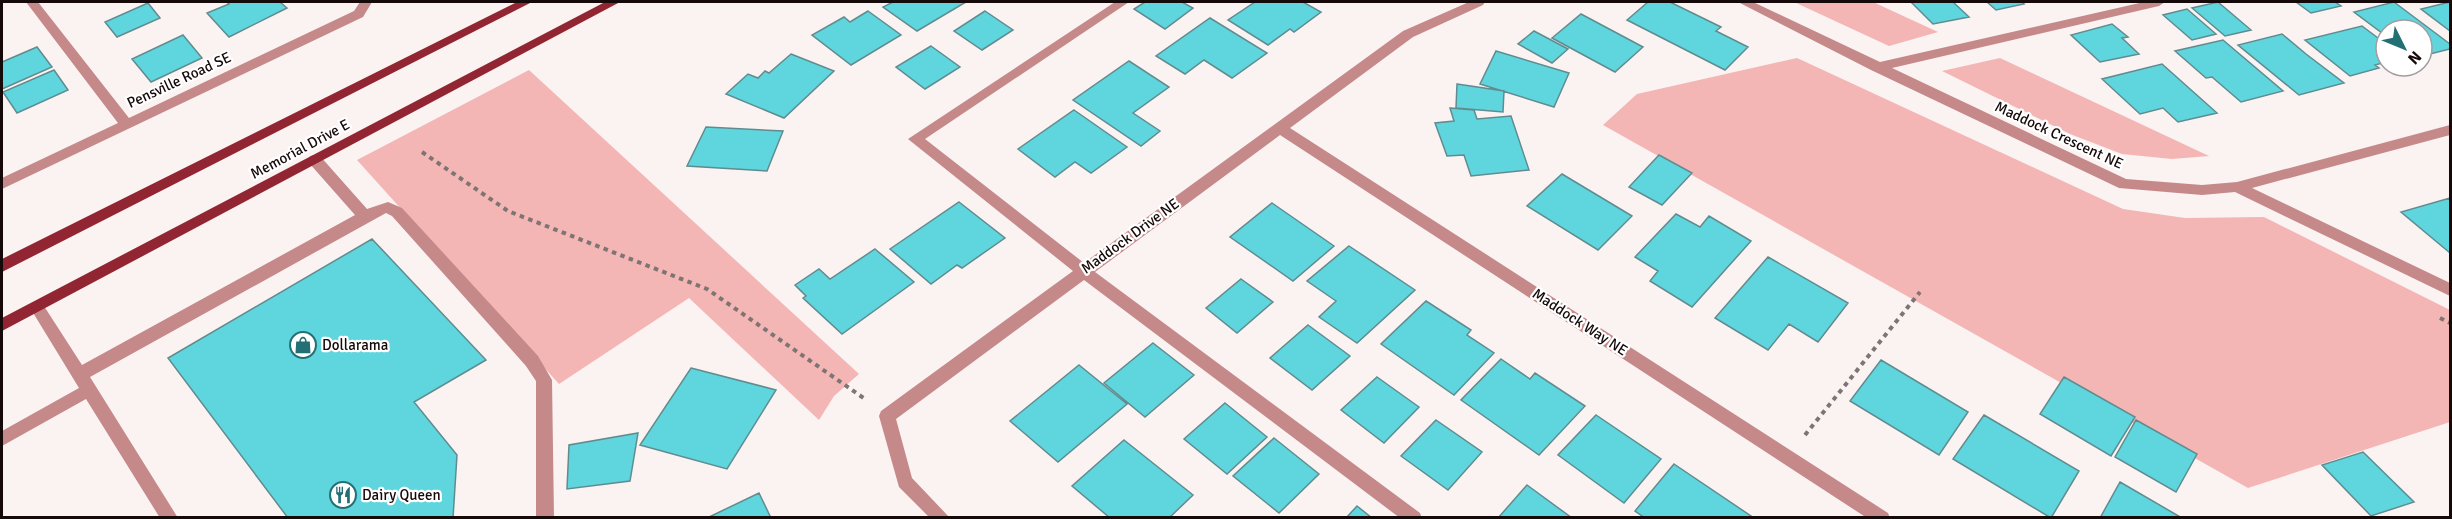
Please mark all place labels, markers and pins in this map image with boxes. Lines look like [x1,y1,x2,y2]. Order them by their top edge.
shop icon: Dollarama [288,330,318,360]
place label: Dollarama [322,336,388,354]
restaurant icon: Dairy Queen [328,480,358,510]
place label: Dairy Queen [362,486,441,504]

